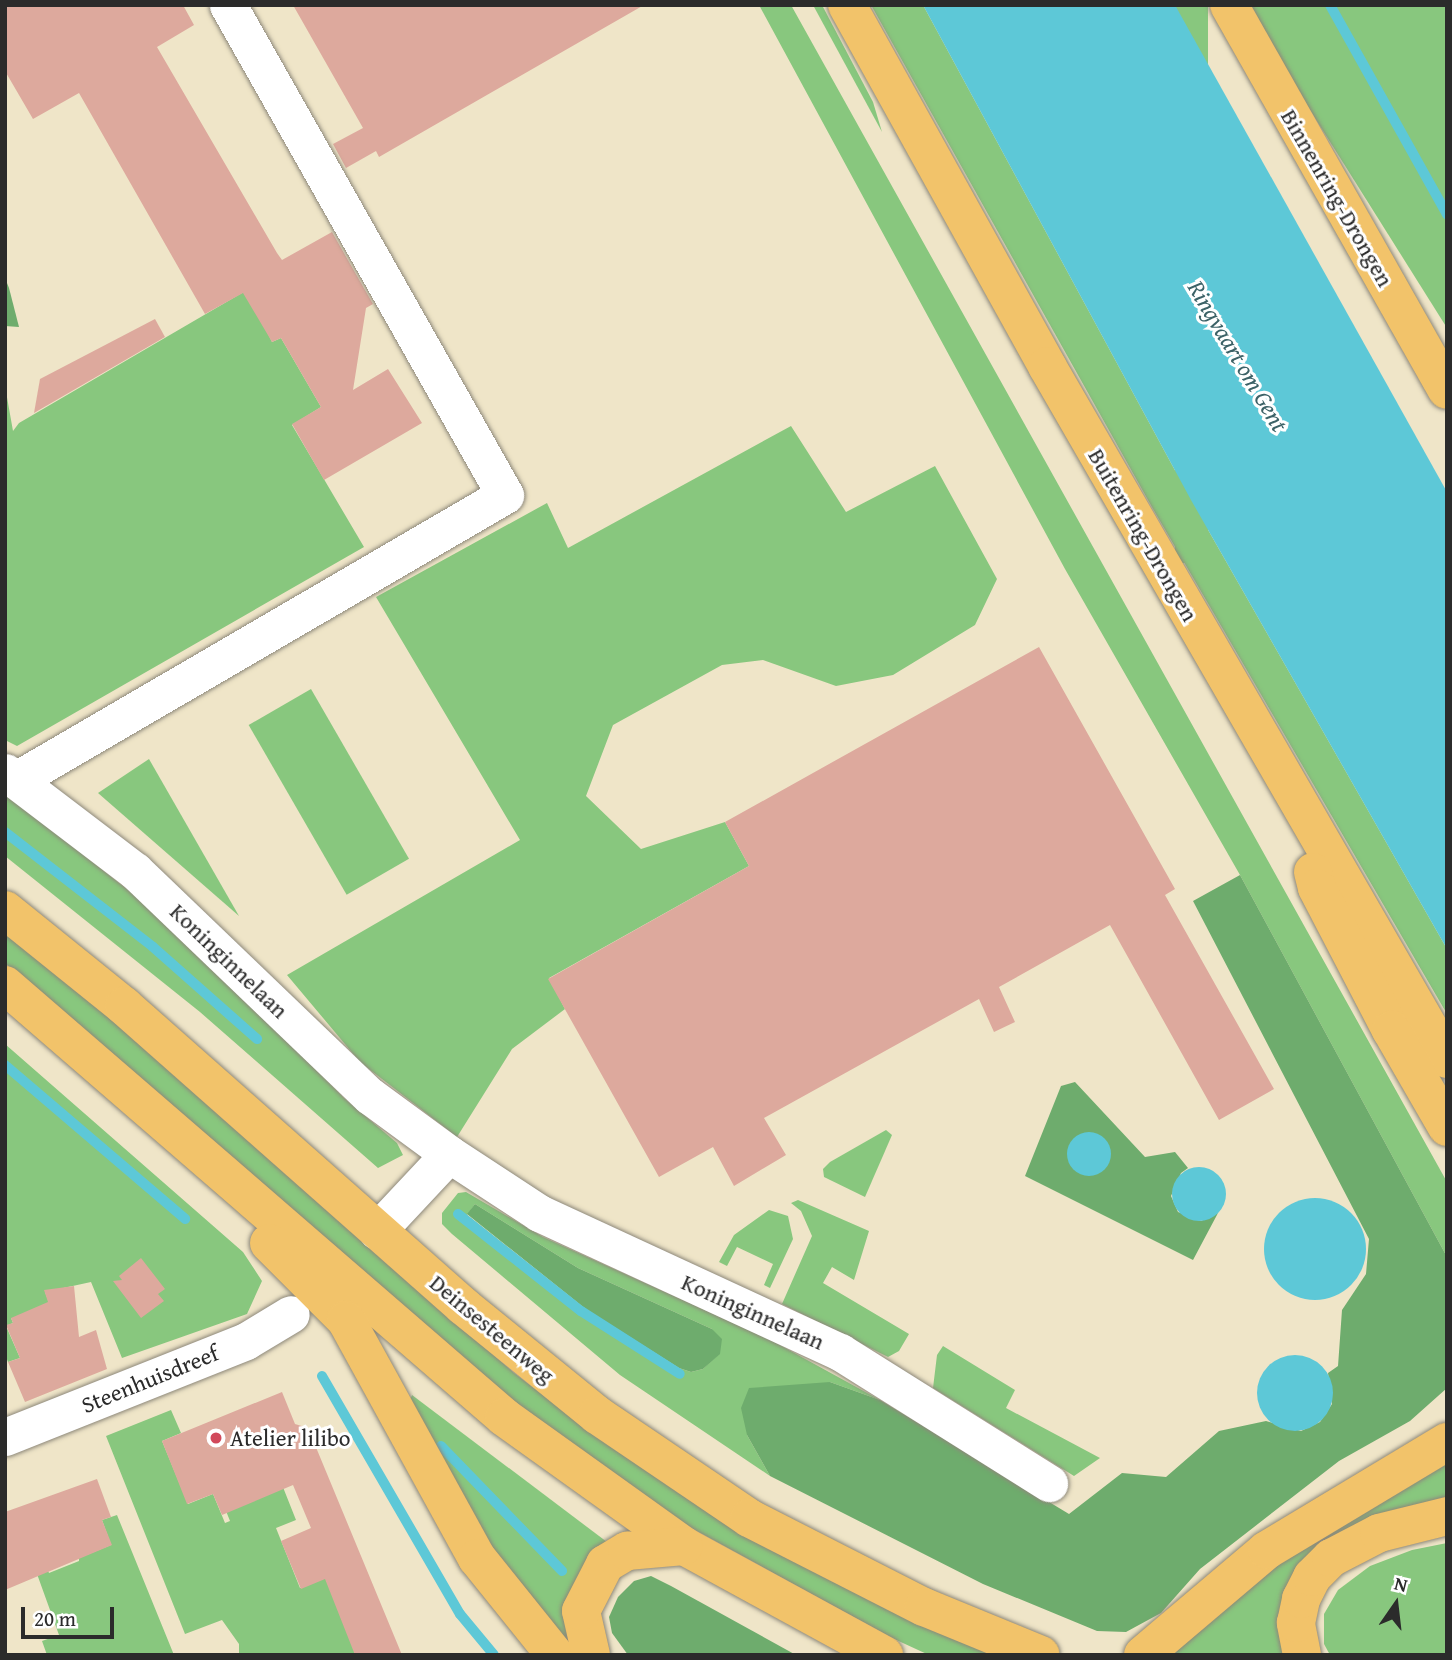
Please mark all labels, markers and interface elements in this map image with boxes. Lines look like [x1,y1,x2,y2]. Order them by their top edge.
street label: Binnenring-Drongen [1275,104,1399,292]
water label: Ringvaart om Gent [1182,275,1294,437]
street label: Buitenring-Drongen [1082,444,1204,626]
street label: Koninginnelaan [164,898,294,1024]
street label: Koninginnelaan [677,1268,829,1356]
street label: Deinsesteenweg [424,1269,560,1389]
street label: Steenhuisdreef [78,1339,222,1419]
place label: Atelier lilibo [230,1424,351,1452]
marker: Atelier lilibo [208,1430,224,1446]
north arrow [1361,1569,1431,1639]
text: N [1392,1569,1411,1599]
scale bar [24,1594,117,1638]
text: 20 m [34,1603,76,1634]

